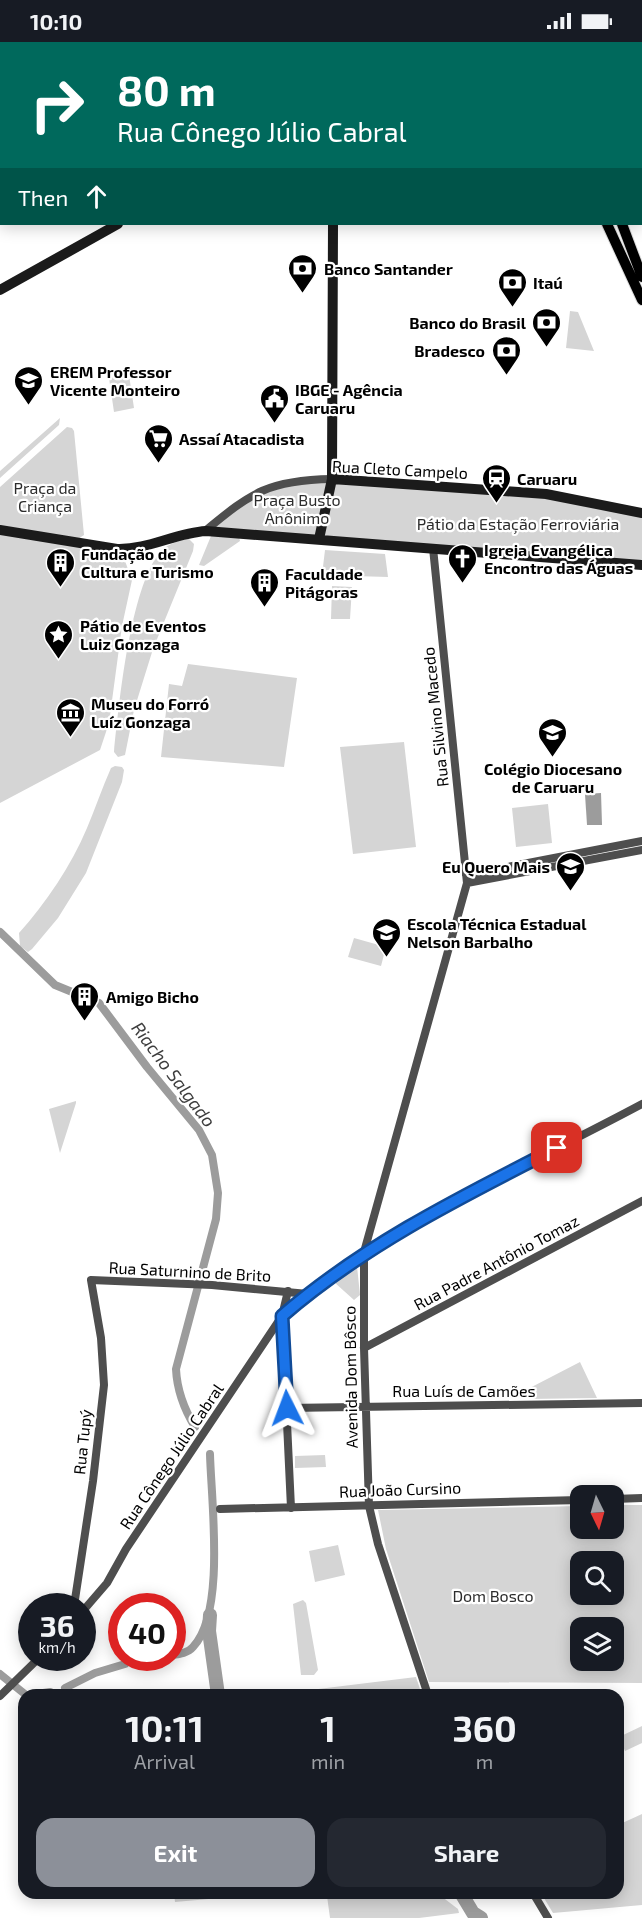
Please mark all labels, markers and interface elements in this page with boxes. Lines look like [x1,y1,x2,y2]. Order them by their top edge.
text: 10:10 [30,8,82,34]
text: 80 m [117,64,216,114]
icon: right [18,66,96,144]
text: Rua Cônego Júlio Cabral [117,115,407,147]
icon: ahead [80,180,113,213]
text: Then [18,184,68,210]
bank icon: Banco Santander [287,252,319,294]
place label: Banco Santander [324,259,453,278]
bank icon: Itaú [496,266,528,308]
place label: Itaú [533,273,563,292]
bank icon: Banco do Brasil [531,306,563,348]
place label: Banco do Brasil [409,313,527,332]
bank icon: Bradesco [490,334,522,376]
place label: Bradesco [414,341,485,360]
place label: EREM Professor Vicente Monteiro [50,362,180,399]
school or university icon: EREM Professor Vicente Monteiro [13,364,45,406]
place label: IBGE - Agência Caruaru [295,380,403,417]
public building icon: IBGE - Agência Caruaru [258,382,290,424]
supermarket icon: Assaí Atacadista [142,422,174,464]
place label: Assaí Atacadista [179,429,304,448]
street label: Rua Cleto Campelo [331,456,469,482]
station icon: Caruaru [480,462,512,504]
place label: Caruaru [517,469,577,488]
park label: Praça da Criança [14,478,76,516]
park label: Praça Busto Anônimo [253,490,341,527]
park label: Pátio da Estação Ferroviária [417,514,619,534]
place label: Igreja Evangélica Encontro das Águas [484,540,633,577]
church icon: Igreja Evangélica Encontro das Águas [447,542,479,584]
place label: Fundação de Cultura e Turismo [81,544,214,581]
building icon: Fundação de Cultura e Turismo [44,546,76,588]
place label: Faculdade Pitágoras [285,564,363,601]
building icon: Faculdade Pitágoras [248,566,280,608]
place label: Pátio de Eventos Luiz Gonzaga [80,616,206,653]
place icon: Pátio de Eventos Luiz Gonzaga [43,618,75,660]
street label: Rua Silvino Macedo [418,646,452,788]
place label: Museu do Forró Luíz Gonzaga [91,694,209,731]
museum icon: Museu do Forró Luíz Gonzaga [54,696,86,738]
school or university icon: Colégio Diocesano de Caruaru [537,716,569,758]
place label: Colégio Diocesano de Caruaru [484,759,622,796]
school or university icon: Eu Quero Mais [555,850,587,892]
place label: Eu Quero Mais [442,857,550,877]
place label: Escola Técnica Estadual Nelson Barbalho [407,914,587,951]
school or university icon: Escola Técnica Estadual Nelson Barbalho [370,916,402,958]
building icon: Amigo Bicho [69,980,101,1022]
place label: Amigo Bicho [106,987,199,1006]
water label: Riacho Salgado [127,1017,221,1131]
pin [531,1122,582,1173]
icon: arrive [540,1131,573,1164]
street label: Rua Padre Antônio Tomaz [410,1210,582,1314]
street label: Rua Saturnino de Brito [108,1257,272,1285]
street label: Avenida Dom Bôsco [339,1306,361,1448]
position arrow [255,1376,319,1440]
street label: Rua Cônego Júlio Cabral [115,1379,227,1532]
street label: Rua Luís de Camões [392,1381,536,1400]
street label: Rua Tupý [69,1408,95,1476]
street label: Rua João Cursino [339,1477,461,1501]
north arrow [570,1485,624,1539]
map controls [570,1485,624,1671]
button: search [570,1551,624,1605]
park label: Dom Bosco [452,1586,534,1605]
speed limit sign: 40 [108,1593,186,1671]
text: 36 [40,1607,74,1643]
button: layers [570,1617,624,1671]
text: km/h [38,1638,76,1656]
text: 10:11 [125,1706,204,1749]
text: 1 [320,1706,336,1749]
text: 360 [452,1706,517,1749]
text: Arrival [134,1749,195,1773]
text: min [311,1749,345,1773]
text: m [476,1749,493,1773]
button: Exit [36,1818,315,1887]
button: Share [327,1818,606,1887]

